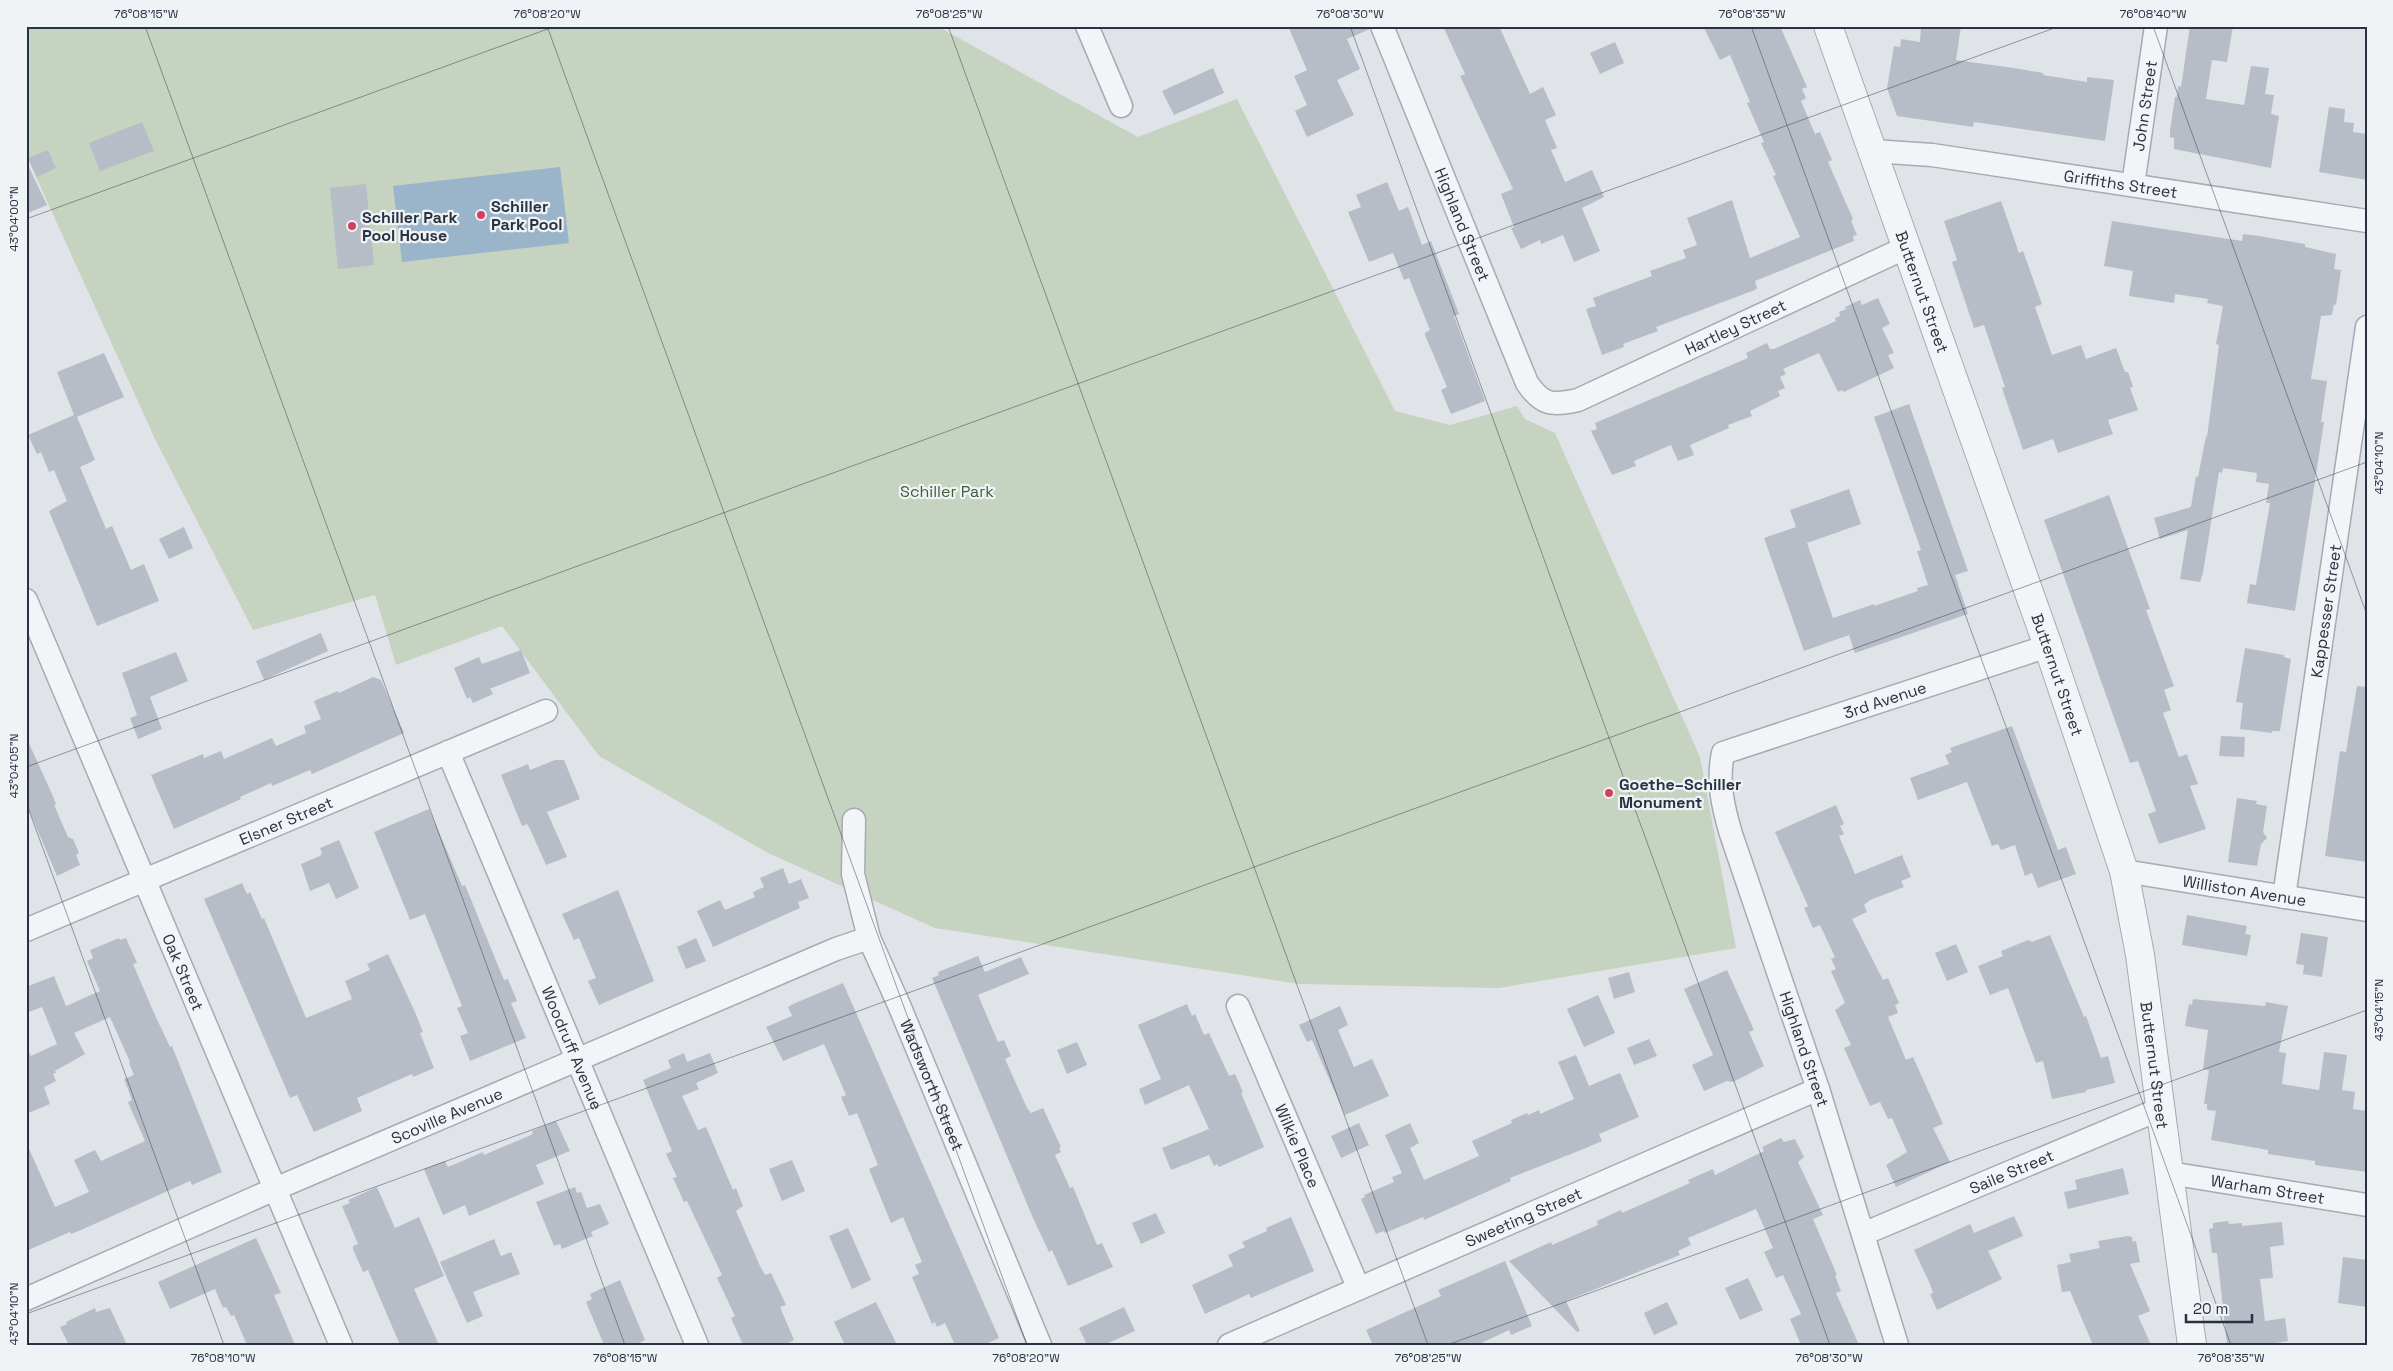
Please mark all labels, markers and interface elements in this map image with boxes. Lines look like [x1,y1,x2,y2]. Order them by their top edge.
text: 76°08'15"W [114,6,179,22]
text: 76°08'20"W [513,6,581,22]
text: 76°08'25"W [916,6,983,22]
text: 76°08'30"W [1316,6,1384,22]
text: 76°08'35"W [1719,6,1786,22]
text: 76°08'40"W [2119,6,2187,22]
street label: John Street [2127,59,2161,153]
street label: Highland Street [1430,164,1495,284]
street label: Griffiths Street [2062,165,2179,203]
text: 43°04'00"N [6,186,22,252]
place label: Schiller Park Pool [491,196,563,235]
place label: Schiller Park Pool House [362,207,457,246]
marker: Schiller Park Pool [475,209,487,221]
marker: Schiller Park Pool House [346,220,358,232]
street label: Butternut Street [1891,228,1954,356]
street label: Hartley Street [1681,294,1789,359]
text: 43°04'10"N [2371,432,2387,494]
park label: Schiller Park [900,481,994,502]
street label: Kappesser Street [2306,543,2346,679]
street label: Butternut Street [2027,610,2088,739]
street label: 3rd Avenue [1841,676,1929,723]
text: 43°04'05"N [6,733,22,799]
place label: Goethe–Schiller Monument [1619,774,1741,813]
marker: Goethe–Schiller Monument [1603,787,1615,799]
street label: Elsner Street [236,792,336,850]
street label: Williston Avenue [2181,870,2308,911]
street label: Oak Street [158,930,209,1014]
text: 43°04'15"N [2371,979,2387,1041]
street label: Woodruff Avenue [537,983,608,1113]
street label: Highland Street [1774,989,1834,1109]
street label: Butternut Street [2136,1000,2174,1130]
street label: Wadsworth Street [896,1016,969,1154]
street label: Scoville Avenue [388,1082,506,1149]
street label: Wilkie Place [1270,1100,1325,1191]
street label: Saile Street [1966,1145,2057,1199]
street label: Warham Street [2209,1169,2326,1208]
street label: Sweeting Street [1462,1182,1585,1252]
text: 43°04'10"N [6,1283,22,1345]
scale bar [2186,1291,2252,1323]
text: 20 m [2193,1299,2228,1318]
text: 76°08'10"W [190,1350,256,1366]
text: 76°08'15"W [593,1350,658,1366]
text: 76°08'20"W [992,1350,1060,1366]
text: 76°08'25"W [1395,1350,1462,1366]
text: 76°08'30"W [1795,1350,1863,1366]
text: 76°08'35"W [2198,1350,2265,1366]

